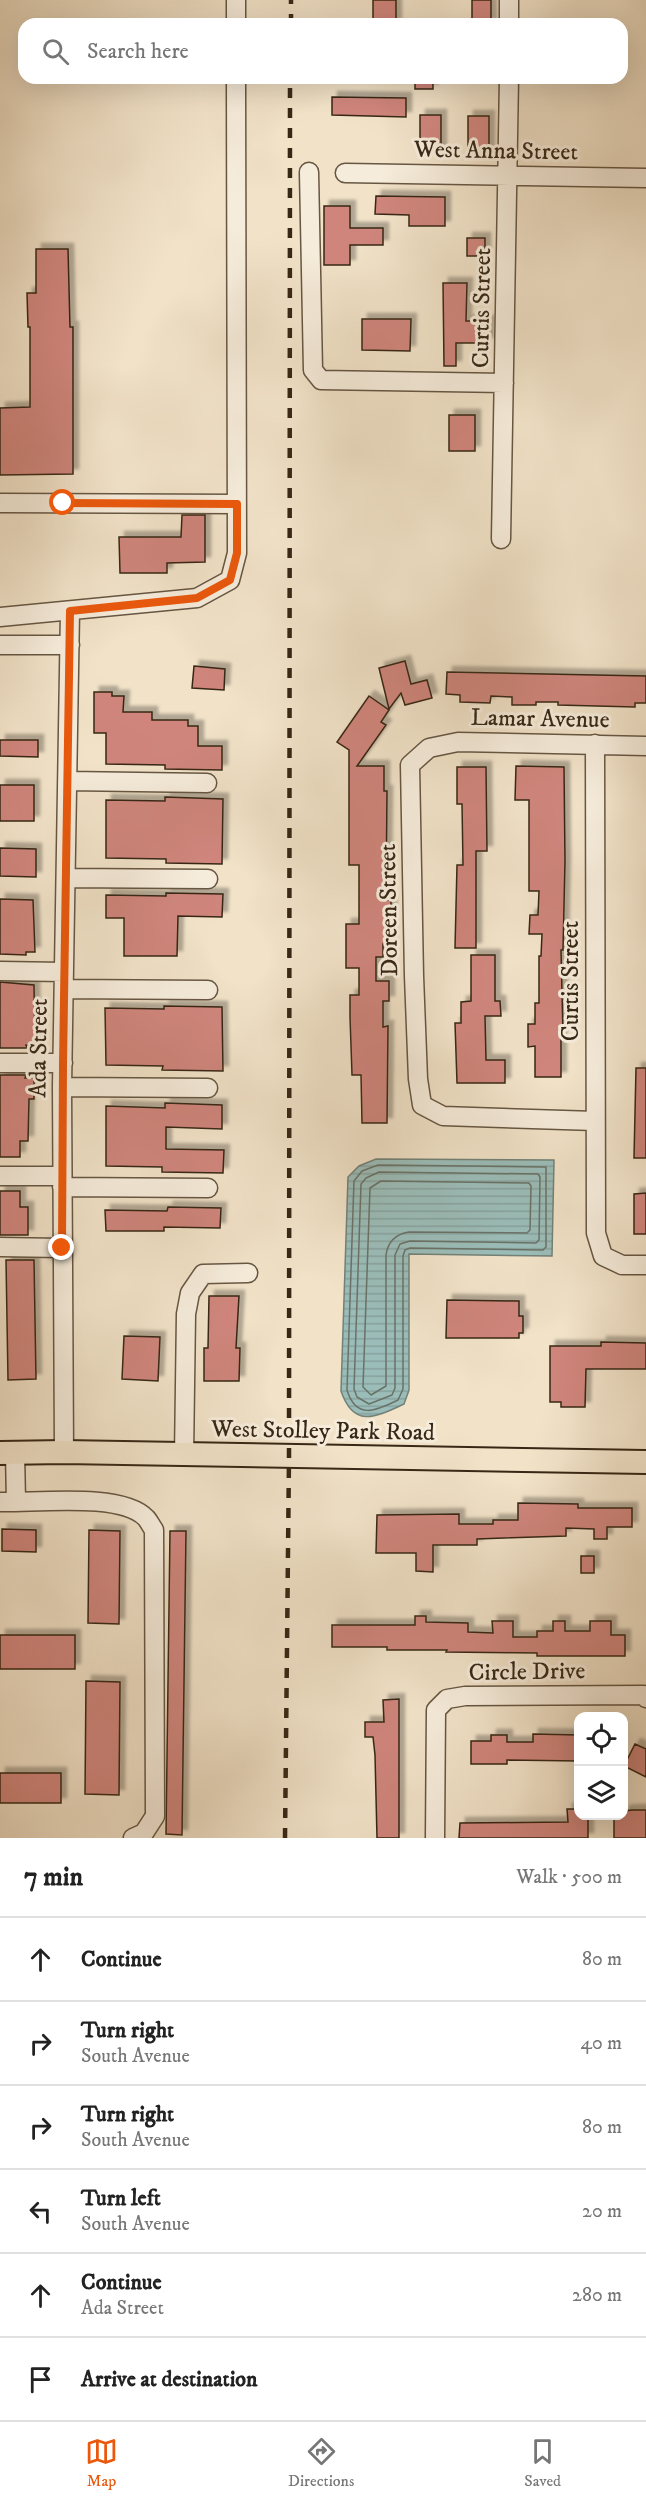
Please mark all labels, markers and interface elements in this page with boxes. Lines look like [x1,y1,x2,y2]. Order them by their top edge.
search box [18,18,628,84]
icon: search [39,35,72,68]
text: Search here [87,38,189,65]
street label: West Anna Street [413,135,579,167]
street label: Curtis Street [466,247,498,368]
route start [49,489,75,515]
street label: Lamar Avenue [470,703,610,735]
street label: Doreen Street [373,843,405,977]
street label: Curtis Street [556,921,586,1041]
street label: Ada Street [23,998,55,1098]
route end [48,1234,74,1260]
street label: West Stolley Park Road [210,1414,435,1448]
street label: Circle Drive [468,1656,586,1688]
map controls [574,1712,628,1820]
button: locate [574,1712,628,1766]
button: layers [574,1766,628,1820]
text: 7 min [24,1861,83,1894]
text: Walk · 500 m [516,1865,622,1890]
icon: ahead [24,1943,57,1976]
text: Continue [81,1946,162,1973]
text: 80 m [582,1947,622,1972]
text: Turn right [81,2017,174,2044]
icon: right [24,2027,57,2060]
text: 40 m [580,2031,622,2056]
text: South Avenue [81,2044,190,2069]
text: Turn right [81,2101,174,2128]
icon: right [24,2111,57,2144]
text: 80 m [582,2115,622,2140]
text: South Avenue [81,2128,190,2153]
text: Turn left [81,2185,161,2212]
icon: left [24,2195,57,2228]
text: 20 m [582,2199,622,2224]
text: South Avenue [81,2212,190,2237]
text: Continue [81,2269,162,2296]
icon: ahead [24,2279,57,2312]
text: 280 m [572,2283,622,2308]
text: Ada Street [81,2296,164,2321]
icon: arrive [24,2363,57,2396]
text: Arrive at destination [81,2366,258,2393]
tab: Map [85,2435,118,2491]
tab: Directions [288,2435,354,2491]
tab: Saved [524,2435,561,2491]

